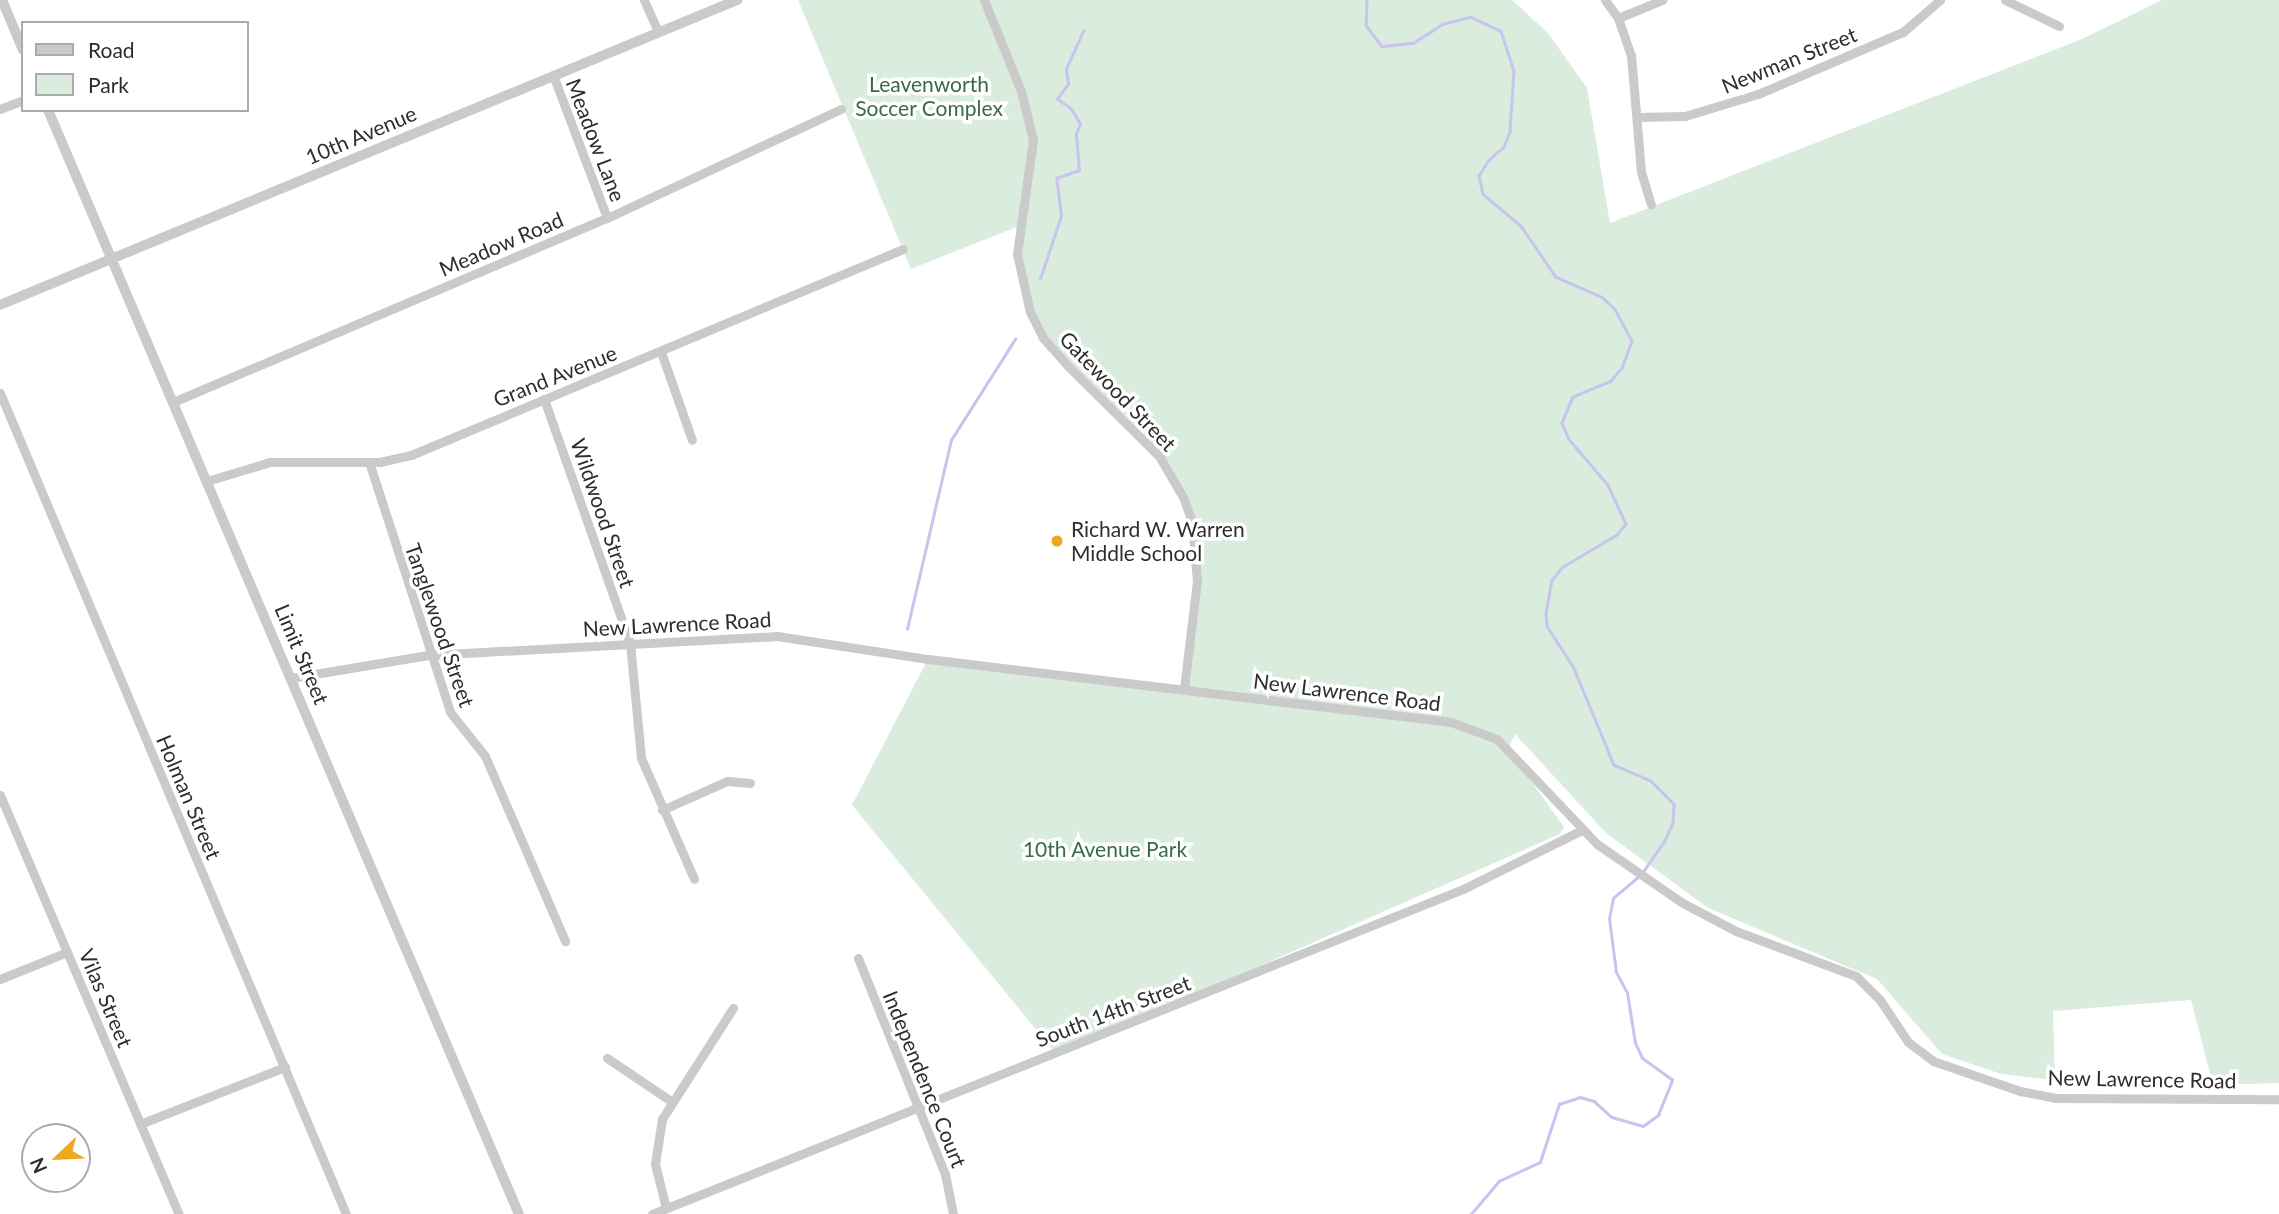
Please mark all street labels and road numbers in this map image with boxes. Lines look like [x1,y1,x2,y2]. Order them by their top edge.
street label: Newman Street [1718,21,1860,99]
street label: Meadow Lane [561,75,631,205]
street label: 10th Avenue [302,100,420,170]
street label: Meadow Road [435,206,567,282]
street label: Gatewood Street [1055,326,1181,456]
street label: Grand Avenue [489,340,621,412]
street label: Wildwood Street [566,435,640,591]
street label: Tanglewood Street [400,540,480,710]
street label: Limit Street [270,600,334,708]
street label: New Lawrence Road [582,606,772,642]
street label: New Lawrence Road [1252,668,1442,716]
street label: Holman Street [151,731,227,863]
street label: Vilas Street [74,945,138,1051]
street label: South 14th Street [1032,970,1194,1052]
street label: Independence Court [878,987,972,1171]
street label: New Lawrence Road [2047,1065,2237,1093]

